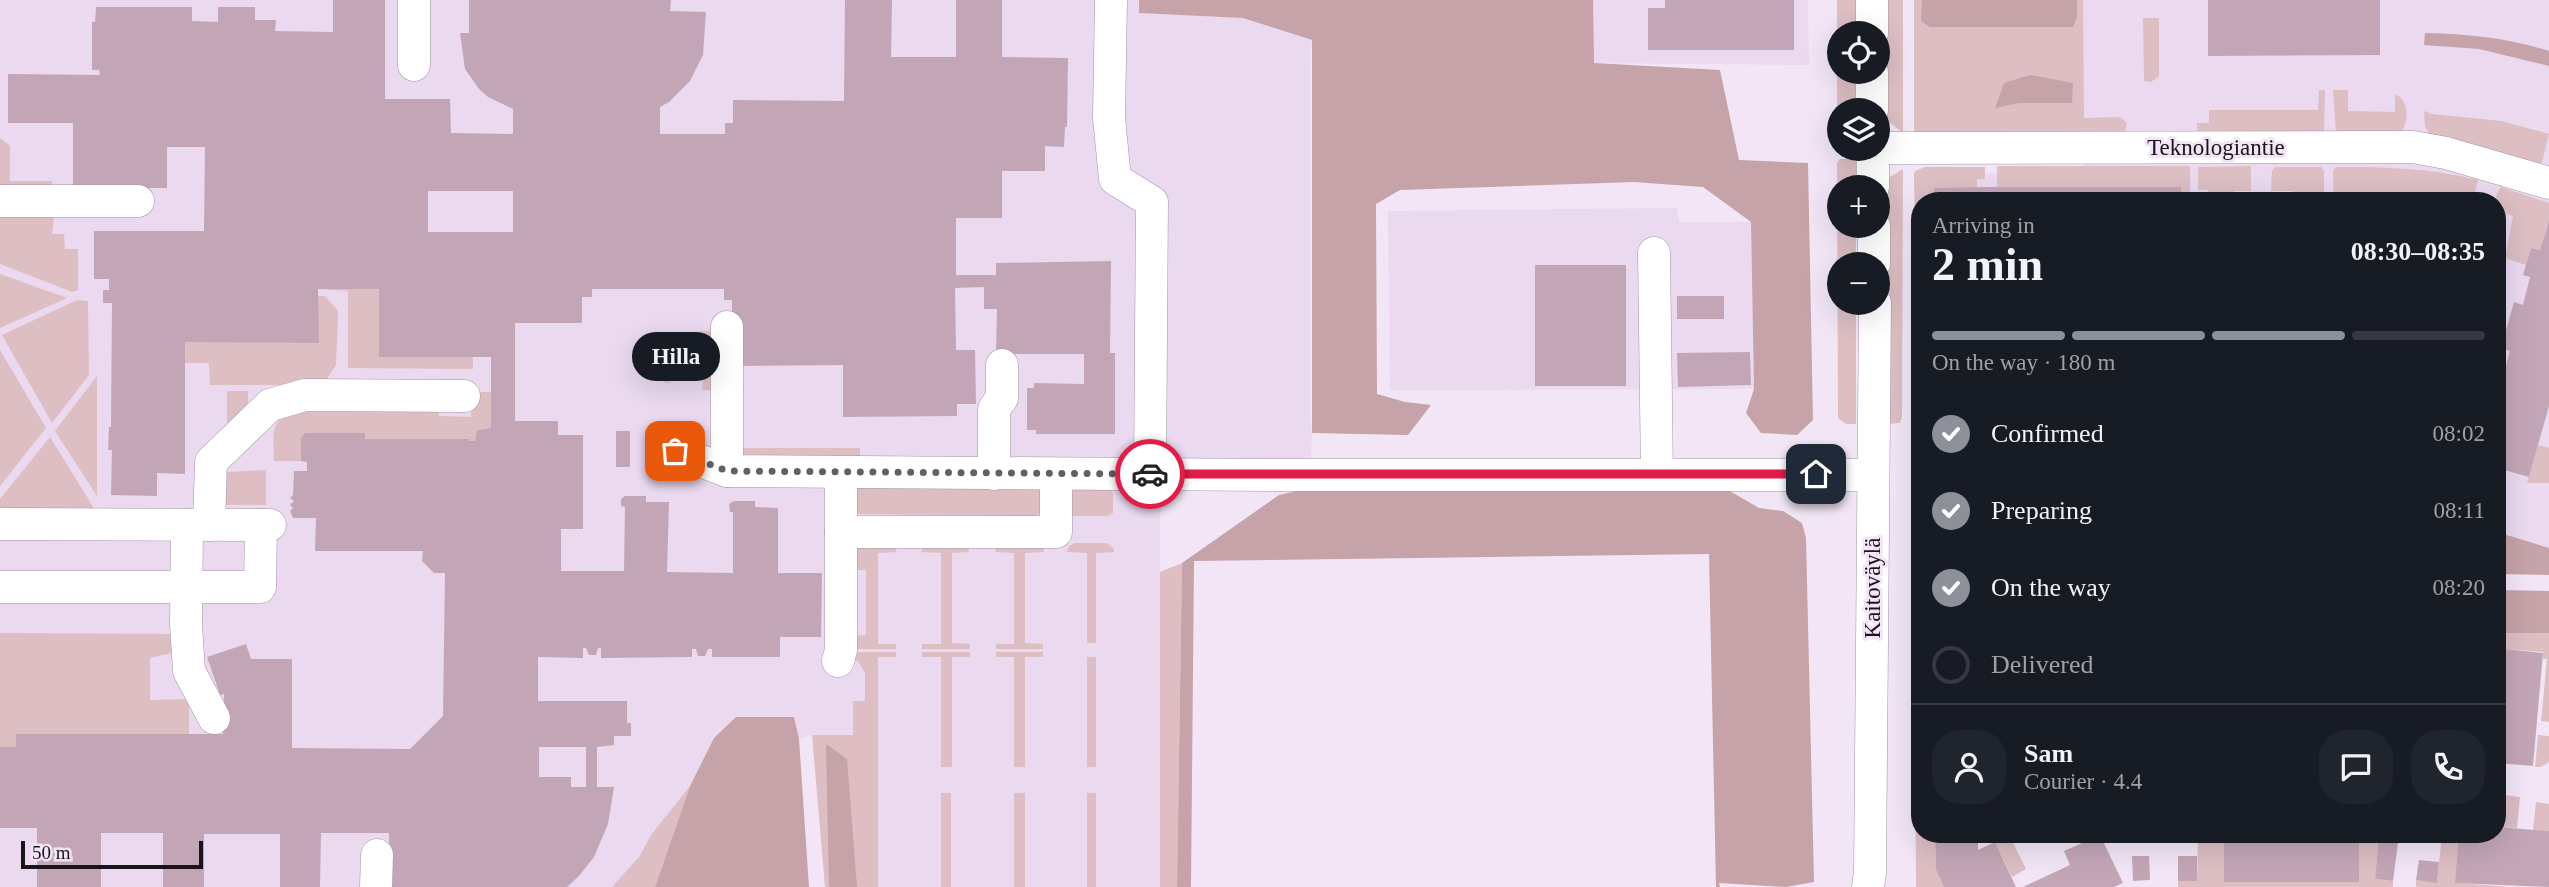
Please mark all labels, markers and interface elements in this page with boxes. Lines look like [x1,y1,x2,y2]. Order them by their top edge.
map controls [1827,21,1890,315]
button: locate [1827,21,1890,84]
button: layers [1827,98,1890,161]
street label: Teknologiantie [2147,135,2285,160]
button: + [1827,175,1890,238]
text: Arriving in [1932,213,2035,238]
text: 08:30–08:35 [2351,237,2485,266]
text: 2 min [1932,239,2043,290]
button: − [1827,252,1890,315]
callout: Hilla [631,332,719,381]
text: Hilla [652,344,700,369]
text: On the way · 180 m [1932,350,2115,375]
icon: check [1932,415,1970,453]
text: Confirmed [1991,419,2104,448]
pin [645,421,705,481]
text: 08:02 [2433,421,2485,446]
icon: bag [656,432,694,470]
courier [1115,439,1185,509]
pin [1786,444,1846,504]
icon: car [1131,455,1169,493]
icon: home [1797,455,1835,493]
icon: check [1932,492,1970,530]
text: Preparing [1991,496,2092,525]
text: 08:11 [2433,498,2485,523]
street label: Kaitoväylä [1860,538,1885,638]
icon: check [1932,569,1970,607]
text: On the way [1991,573,2111,602]
text: 08:20 [2433,575,2485,600]
text: Delivered [1991,650,2094,679]
button: person [1932,730,2006,804]
button: chat [2319,730,2393,804]
button: phone [2411,730,2485,804]
text: Sam [2024,739,2073,768]
text: Courier · 4.4 [2024,769,2142,794]
scale bar [21,838,203,870]
text: 50 m [32,842,71,863]

